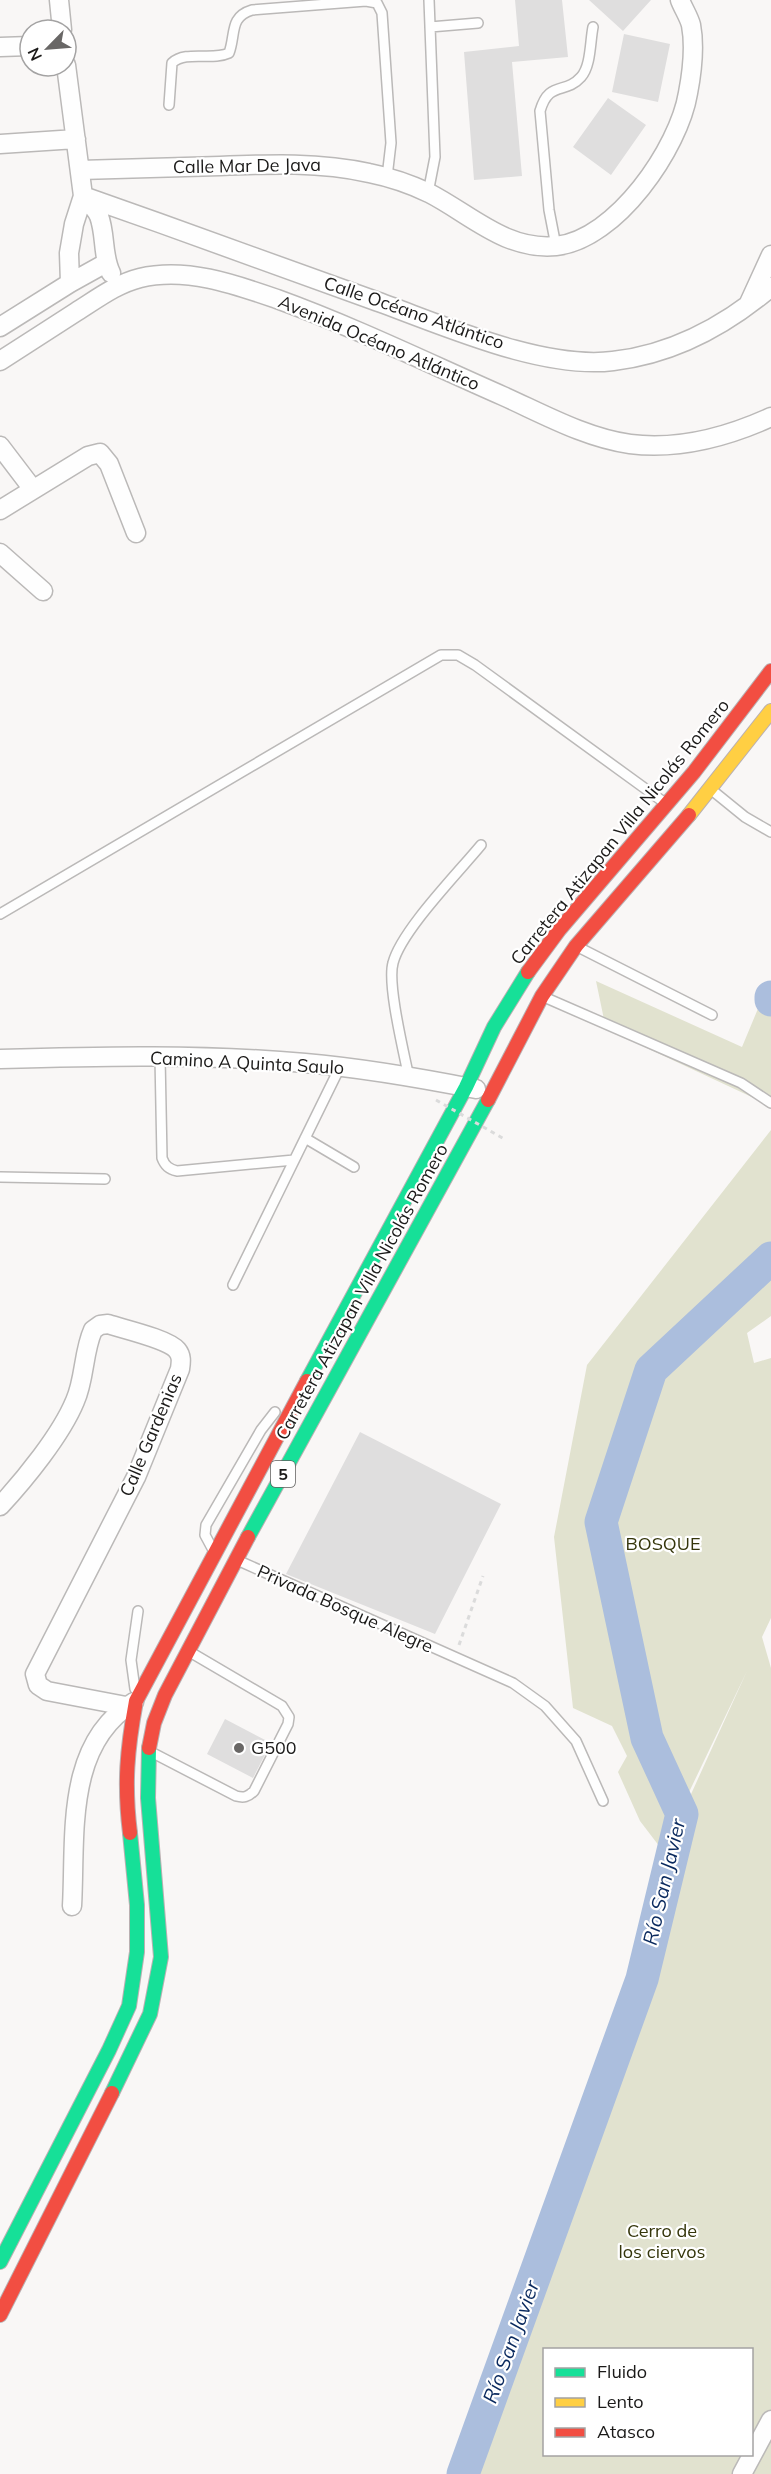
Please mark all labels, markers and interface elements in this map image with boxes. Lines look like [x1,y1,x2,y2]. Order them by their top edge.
north arrow [18,18,78,78]
text: N [23,45,46,64]
street label: Calle Mar De Java [173,153,321,178]
street label: Calle Océano Atlántico [321,271,507,354]
street label: Avenida Océano Atlántico [275,290,483,395]
street label: Carretera Atizapan Villa Nicolás Romero [505,694,734,969]
street label: Camino A Quinta Saulo [149,1046,345,1079]
street label: Carretera Atizapan Villa Nicolás Romero [270,1140,453,1444]
street label: Calle Gardenias [114,1370,187,1500]
road number: 5 [271,1461,295,1487]
park label: BOSQUE [626,1532,700,1555]
street label: Privada Bosque Alegre [254,1559,437,1658]
place label: G500 [251,1736,297,1759]
marker: G500 [232,1741,246,1755]
water label: Río San Javier [637,1816,690,1947]
park label: Cerro de los ciervos [619,2219,706,2263]
water label: Río San Javier [477,2276,545,2407]
legend [543,2348,753,2456]
text: Fluido [597,2360,647,2383]
text: Lento [597,2390,644,2413]
text: Atasco [597,2420,655,2443]

